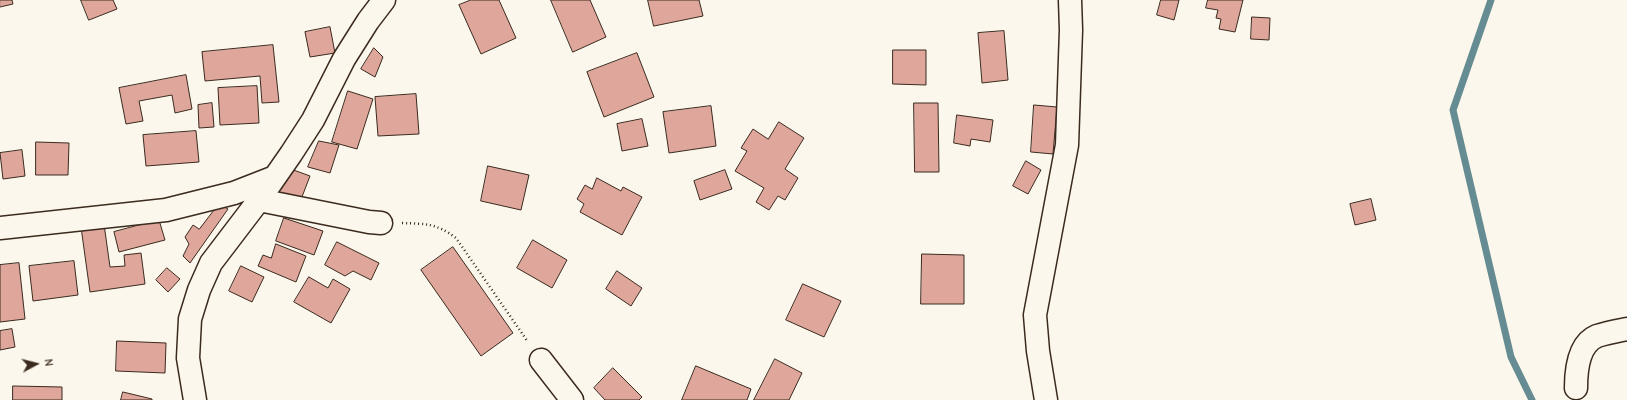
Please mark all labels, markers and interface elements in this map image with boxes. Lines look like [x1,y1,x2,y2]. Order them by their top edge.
north arrow [16,344,56,384]
text: N [42,358,55,367]

